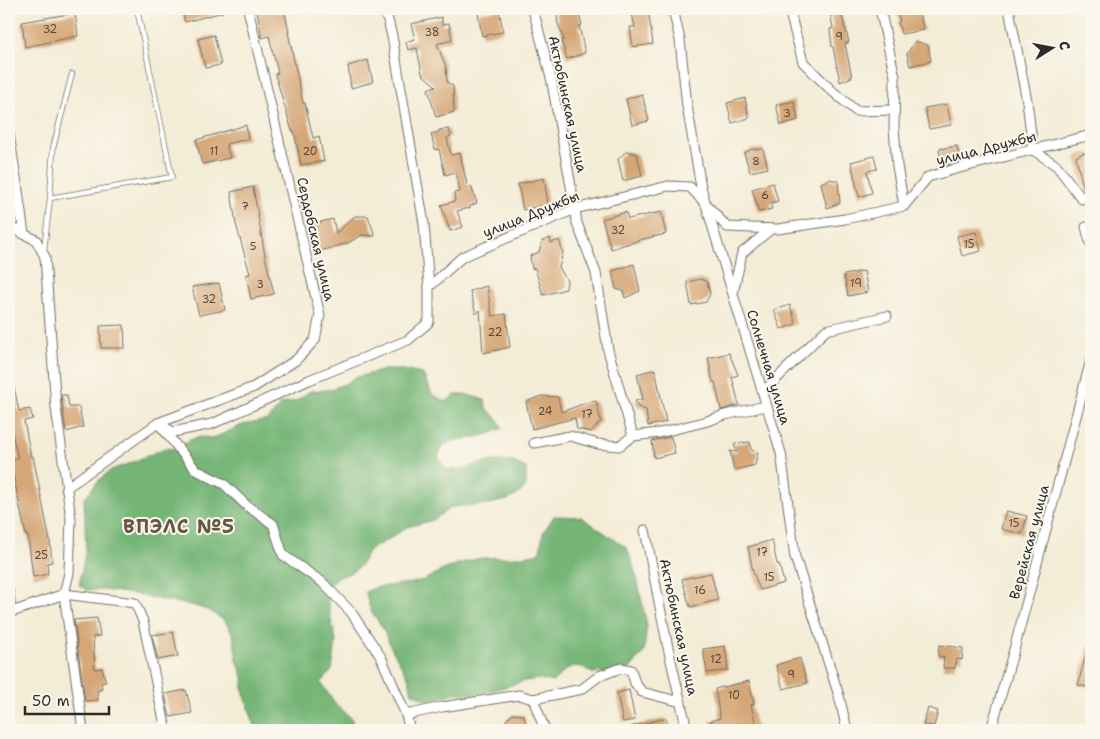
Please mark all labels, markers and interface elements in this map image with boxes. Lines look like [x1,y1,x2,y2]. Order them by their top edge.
house number: 32 [43,22,57,37]
north arrow [1028,22,1078,72]
house number: 38 [424,25,440,40]
house number: 9 [835,29,843,44]
street label: Актюбинская улица [545,34,591,174]
text: С [1055,40,1074,51]
house number: 3 [783,106,791,121]
street label: улица Дружбы [934,127,1038,169]
house number: 11 [210,144,218,159]
house number: 20 [302,144,318,159]
house number: 8 [752,154,760,169]
street label: Сердобская улица [293,175,339,303]
street label: улица Дружбы [480,186,582,242]
house number: 6 [761,188,769,203]
house number: 7 [241,199,249,214]
house number: 32 [611,223,625,238]
house number: 15 [963,237,975,252]
house number: 5 [250,239,257,254]
house number: 19 [850,276,862,291]
house number: 3 [256,277,264,292]
house number: 32 [202,292,216,307]
street label: Солнечная улица [743,307,795,427]
house number: 22 [488,325,502,340]
house number: 24 [538,404,553,419]
house number: 17 [581,407,593,422]
street label: Верейская улица [1005,482,1053,601]
district label: ВПЭЛС №5 [123,514,235,539]
house number: 15 [1008,516,1020,531]
house number: 17 [756,545,768,560]
house number: 25 [34,548,48,563]
street label: Актюбинская улица [656,557,702,697]
house number: 15 [763,570,775,585]
house number: 16 [694,583,706,598]
house number: 12 [710,652,722,667]
house number: 9 [787,667,795,682]
scale bar [25,684,109,716]
house number: 10 [728,688,740,703]
text: 50 m [32,691,70,711]

